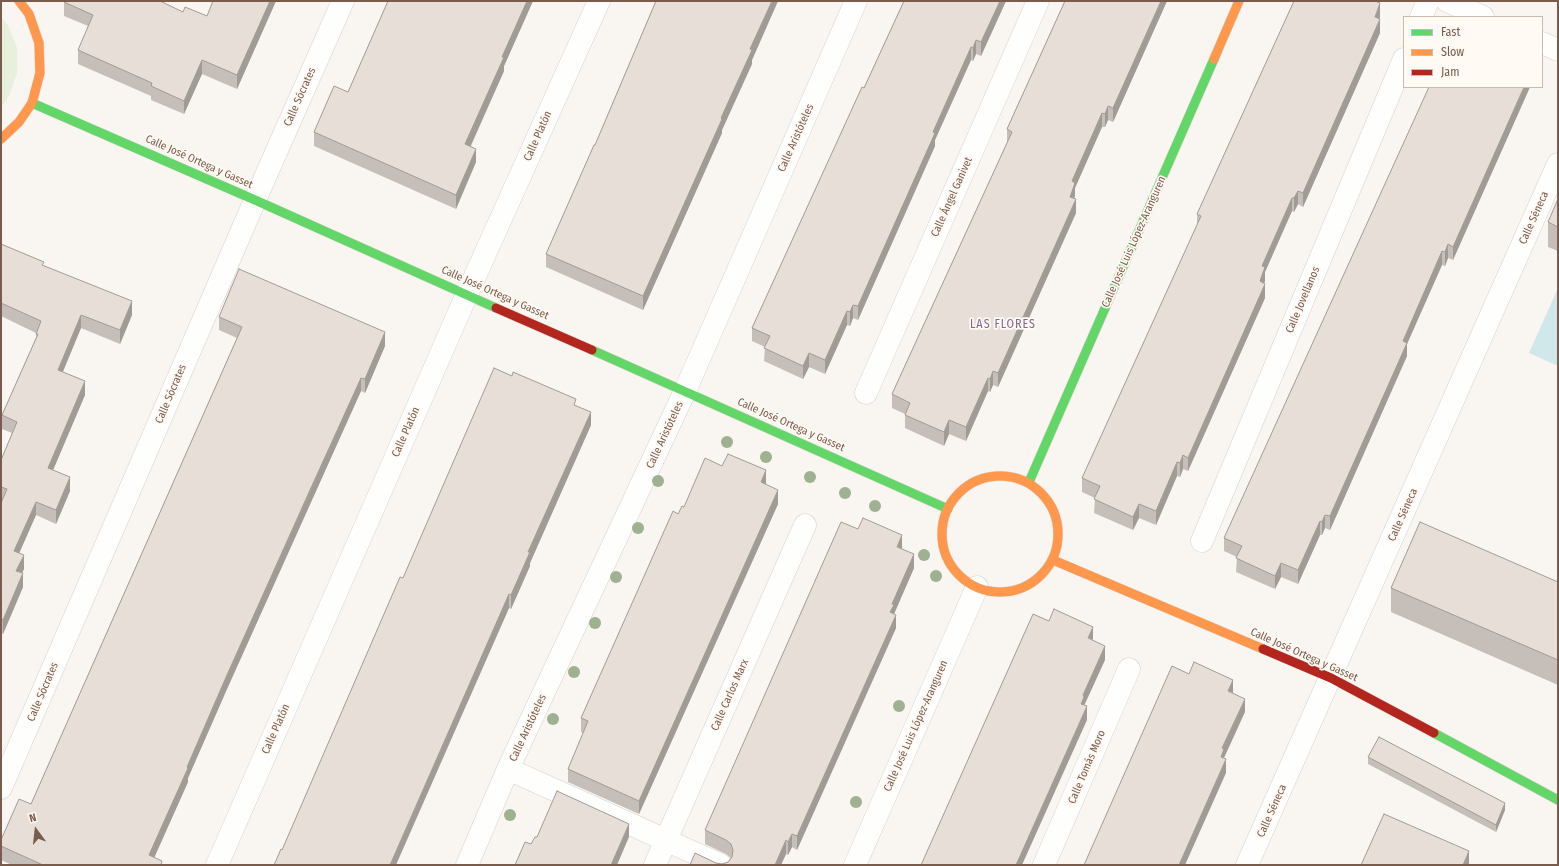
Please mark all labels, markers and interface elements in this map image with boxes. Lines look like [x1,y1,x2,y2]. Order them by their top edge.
legend [1403,16,1543,88]
text: Fast [1441,25,1460,39]
text: Slow [1441,45,1464,59]
text: Jam [1441,65,1459,79]
street label: Calle Sócrates [281,66,319,128]
street label: Calle Aristóteles [775,102,817,174]
street label: Calle Platón [521,109,555,163]
street label: Calle José Ortega y Gasset [143,132,255,192]
street label: Calle Ángel Ganivet [928,155,976,239]
street label: Calle José Luis López-Aranguren [1099,174,1169,310]
street label: Calle Séneca [1516,189,1552,247]
street label: Calle José Ortega y Gasset [439,263,551,323]
street label: Calle Jovellanos [1283,265,1323,335]
district label: LAS FLORES [970,318,1036,332]
street label: Calle Sócrates [153,362,189,426]
street label: Calle José Ortega y Gasset [735,395,847,455]
street label: Calle Aristóteles [644,399,686,471]
street label: Calle Platón [389,405,423,459]
street label: Calle Séneca [1385,486,1421,544]
street label: Calle José Ortega y Gasset [1248,625,1360,685]
street label: Calle Carlos Marx [708,657,752,733]
street label: Calle José Luis López-Aranguren [881,658,951,794]
street label: Calle Sócrates [25,660,61,724]
street label: Calle Aristóteles [507,692,549,764]
street label: Calle Platón [259,702,293,756]
street label: Calle Tomás Moro [1066,728,1108,806]
street label: Calle Séneca [1254,782,1290,840]
north arrow [16,810,56,850]
text: N [28,811,38,825]

